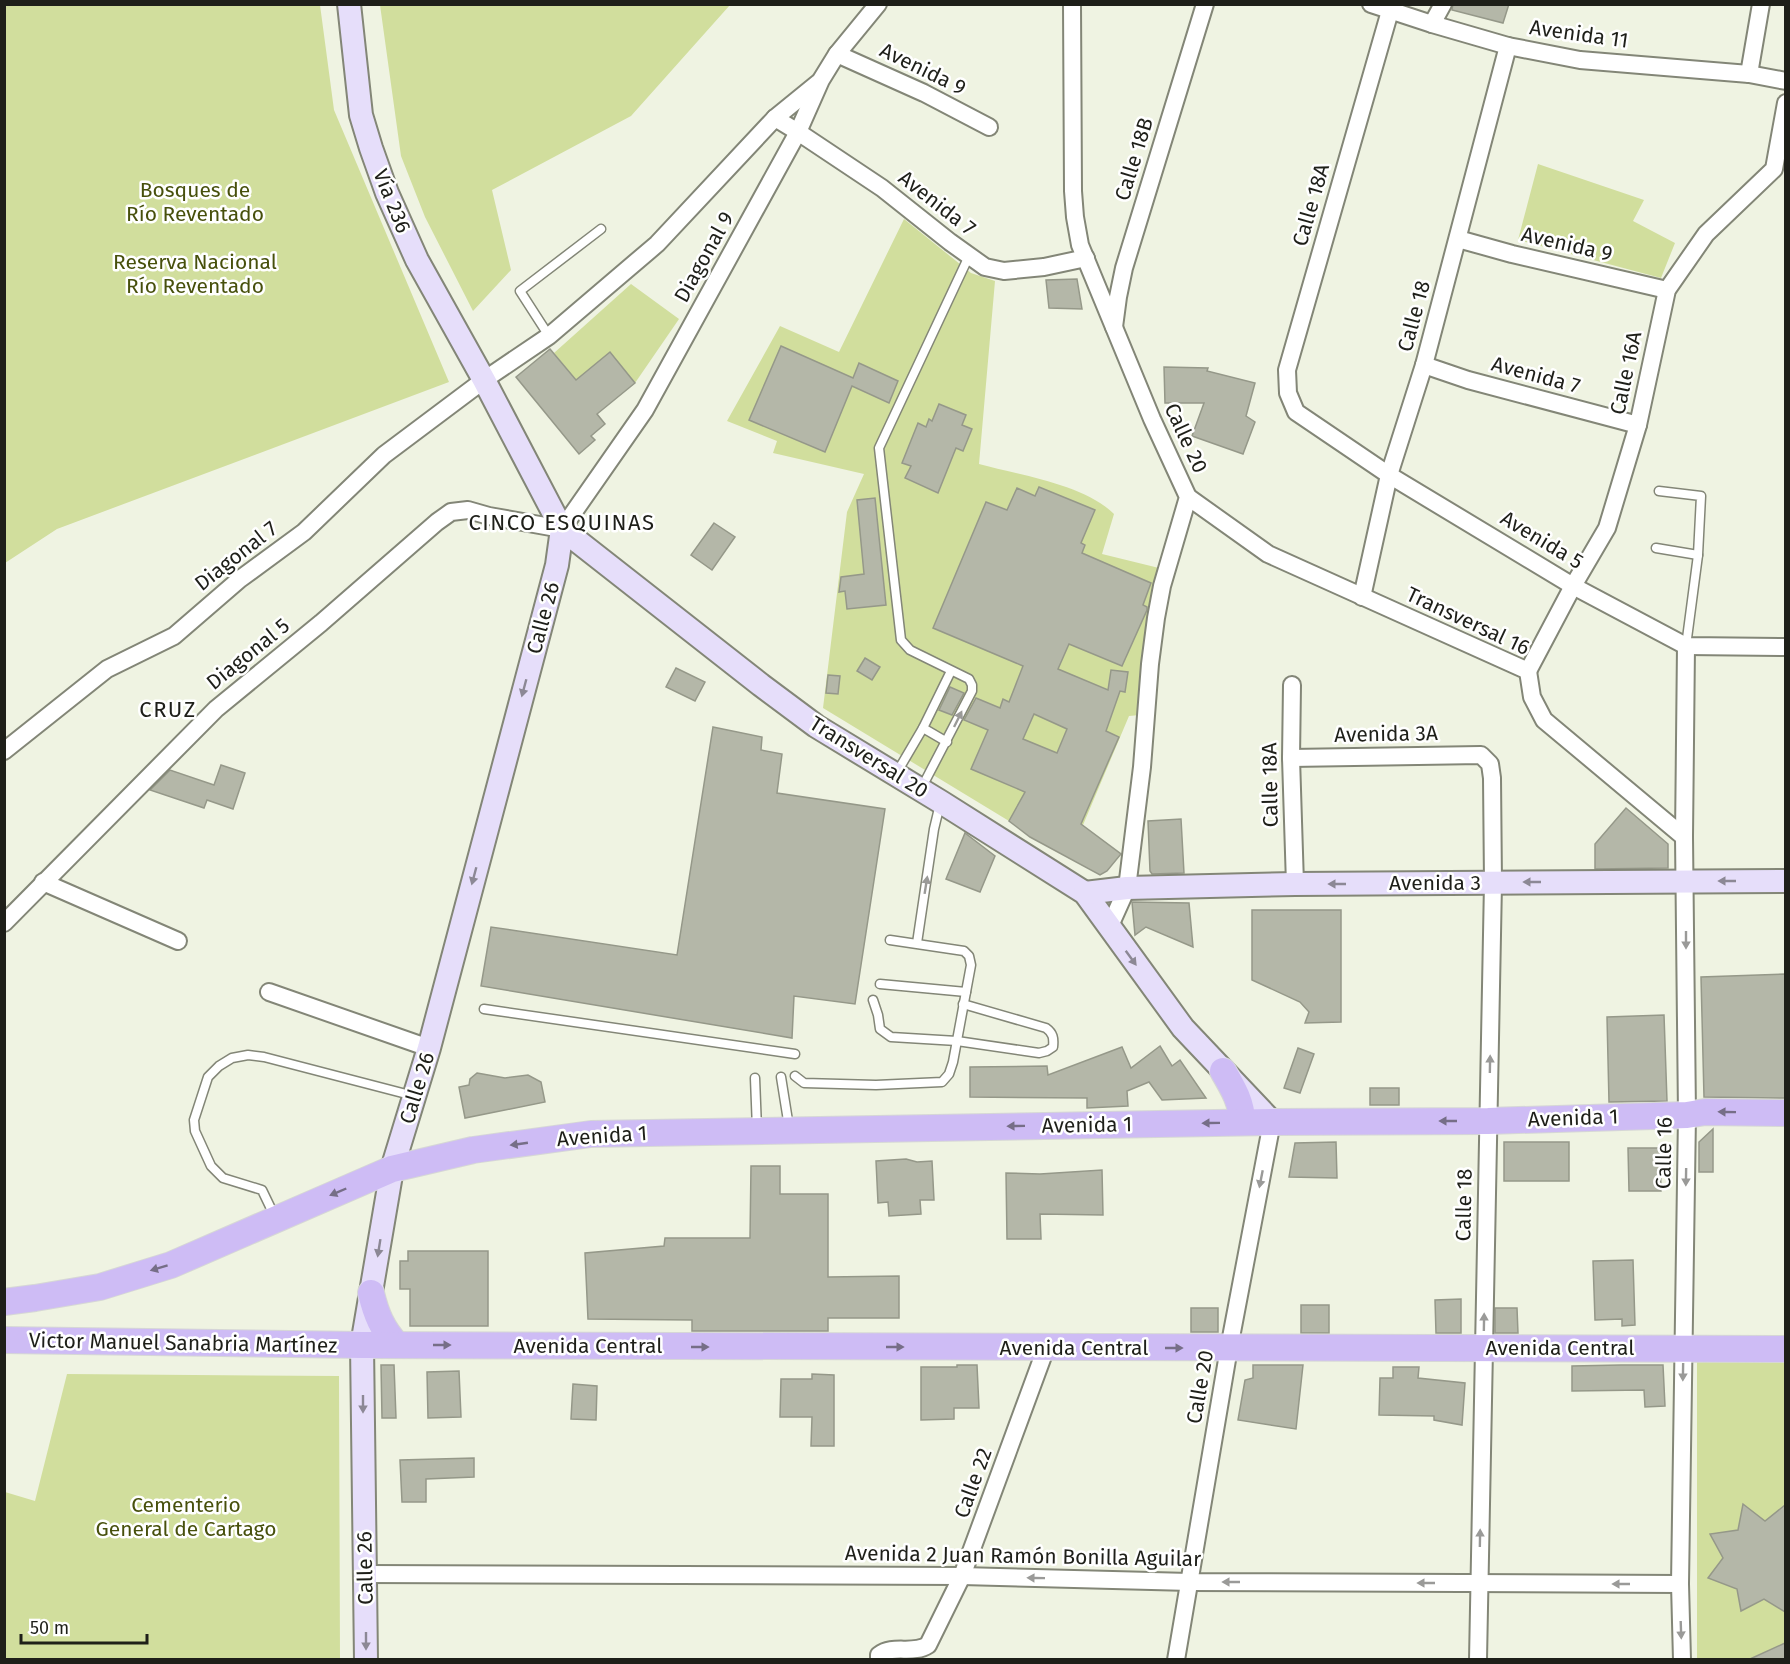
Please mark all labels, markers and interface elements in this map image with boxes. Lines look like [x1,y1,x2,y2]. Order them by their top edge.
street label: Avenida 11 [1528,14,1630,54]
street label: Avenida 9 [876,37,970,101]
street label: Calle 18B [1109,114,1159,204]
street label: Calle 18A [1287,161,1335,249]
street label: Vía 236 [367,165,417,237]
street label: Avenida 7 [893,165,981,241]
park label: Bosques de Río Reventado [126,177,264,227]
street label: Diagonal 9 [668,207,740,307]
street label: Avenida 9 [1519,221,1615,267]
park label: Reserva Nacional Río Reventado [113,249,277,299]
street label: Calle 18 [1392,278,1436,354]
street label: Calle 16A [1605,329,1647,417]
street label: Avenida 7 [1489,351,1583,399]
street label: Calle 20 [1159,399,1213,477]
street label: Avenida 5 [1496,505,1588,575]
district label: CINCO ESQUINAS [468,509,656,536]
street label: Diagonal 7 [189,516,283,596]
street label: Calle 26 [521,579,565,657]
street label: Transversal 16 [1402,581,1534,661]
street label: Diagonal 5 [201,613,295,695]
one-way arrow [519,679,529,697]
district label: CRUZ [139,696,197,723]
street label: Transversal 20 [805,710,933,804]
one-way arrow [953,710,963,727]
street label: Avenida 3A [1334,720,1438,748]
street label: Calle 18A [1256,742,1284,828]
one-way arrow [469,867,479,885]
street label: Avenida 3 [1389,870,1481,896]
one-way arrow [921,876,930,895]
one-way arrow [1718,876,1737,886]
one-way arrow [1523,877,1542,887]
one-way arrow [1328,879,1347,889]
one-way arrow [1681,930,1691,949]
one-way arrow [1125,949,1137,965]
street label: Calle 26 [394,1049,440,1127]
one-way arrow [1485,1055,1494,1074]
street label: Avenida 1 [1527,1103,1619,1133]
one-way arrow [1718,1107,1737,1117]
street label: Avenida 1 [1041,1111,1133,1139]
one-way arrow [1439,1116,1458,1126]
street label: Calle 16 [1650,1117,1678,1189]
one-way arrow [1202,1118,1221,1128]
street label: Avenida 1 [556,1120,648,1152]
one-way arrow [1007,1121,1026,1130]
one-way arrow [509,1139,528,1148]
one-way arrow [1681,1167,1691,1186]
street label: Calle 18 [1450,1168,1478,1242]
one-way arrow [1256,1170,1265,1189]
one-way arrow [329,1187,347,1197]
one-way arrow [374,1238,383,1257]
one-way arrow [150,1264,168,1273]
one-way arrow [1479,1313,1489,1332]
street label: Victor Manuel Sanabria Martínez [29,1327,337,1359]
street label: Avenida Central [514,1333,662,1359]
street label: Avenida Central [1000,1335,1148,1361]
street label: Avenida Central [1486,1335,1634,1361]
one-way arrow [432,1340,451,1350]
one-way arrow [690,1342,709,1352]
one-way arrow [885,1342,904,1352]
one-way arrow [1164,1343,1183,1353]
street label: Calle 20 [1181,1348,1219,1426]
one-way arrow [1678,1362,1688,1381]
one-way arrow [358,1394,367,1413]
street label: Calle 22 [948,1444,998,1522]
park label: Cementerio General de Cartago [96,1492,276,1542]
one-way arrow [1475,1529,1485,1548]
street label: Calle 26 [351,1531,379,1605]
street label: Avenida 2 Juan Ramón Bonilla Aguilar [845,1540,1201,1572]
one-way arrow [1027,1573,1046,1583]
one-way arrow [1222,1577,1241,1587]
one-way arrow [1417,1578,1436,1588]
one-way arrow [1612,1579,1631,1589]
scale bar [21,1607,147,1645]
text: 50 m [30,1617,69,1639]
one-way arrow [1676,1620,1686,1639]
one-way arrow [361,1631,371,1650]

